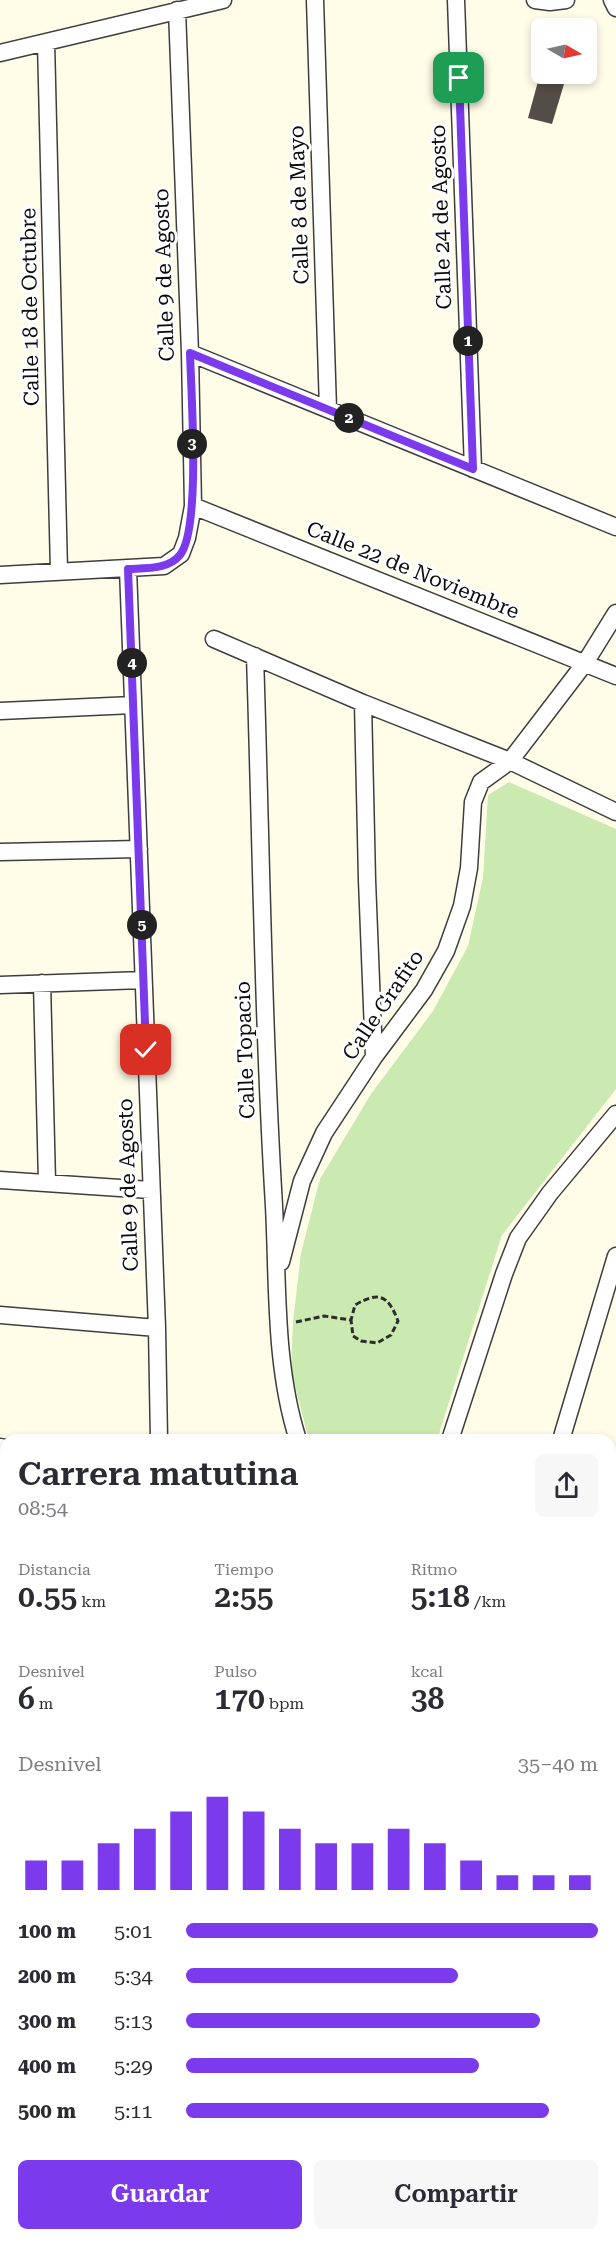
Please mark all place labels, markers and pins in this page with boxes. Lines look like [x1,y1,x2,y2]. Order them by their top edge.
pin [433,52,484,103]
pin: 1 [453,326,483,356]
pin: 2 [334,403,364,433]
pin: 3 [177,429,207,459]
pin: 4 [117,648,147,678]
pin: 5 [127,910,157,940]
pin [120,1024,171,1075]

